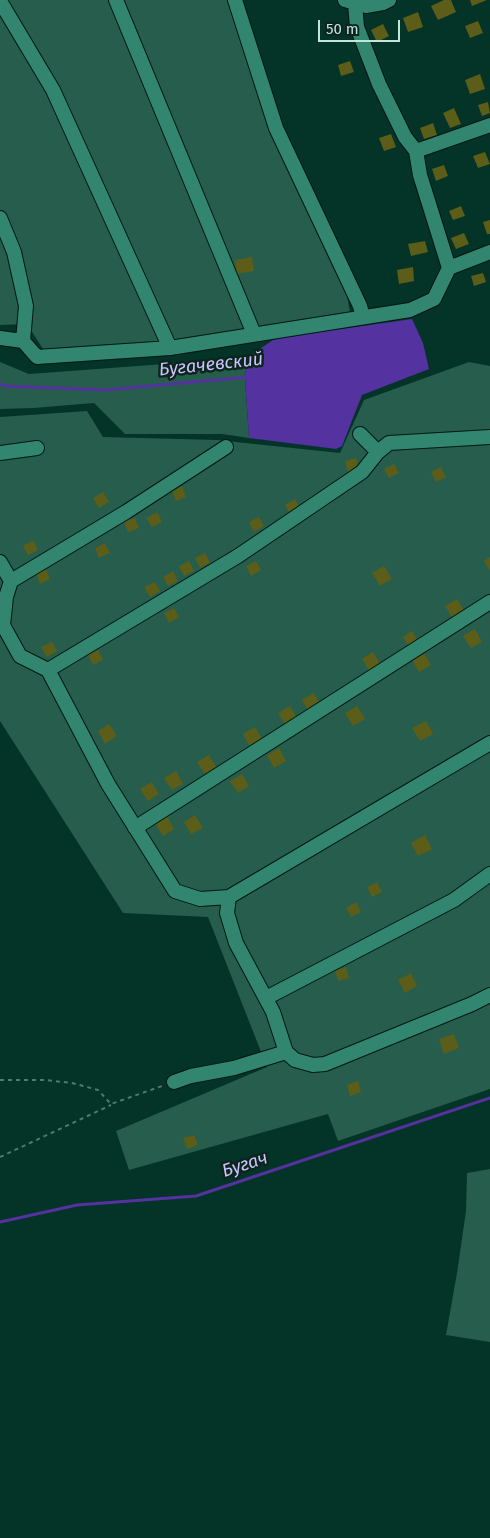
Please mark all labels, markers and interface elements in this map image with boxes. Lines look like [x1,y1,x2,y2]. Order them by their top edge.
scale bar [320,10,402,42]
text: 50 m [326,20,359,38]
water label: Бугачевский [158,349,264,381]
water label: Бугач [219,1147,271,1183]

